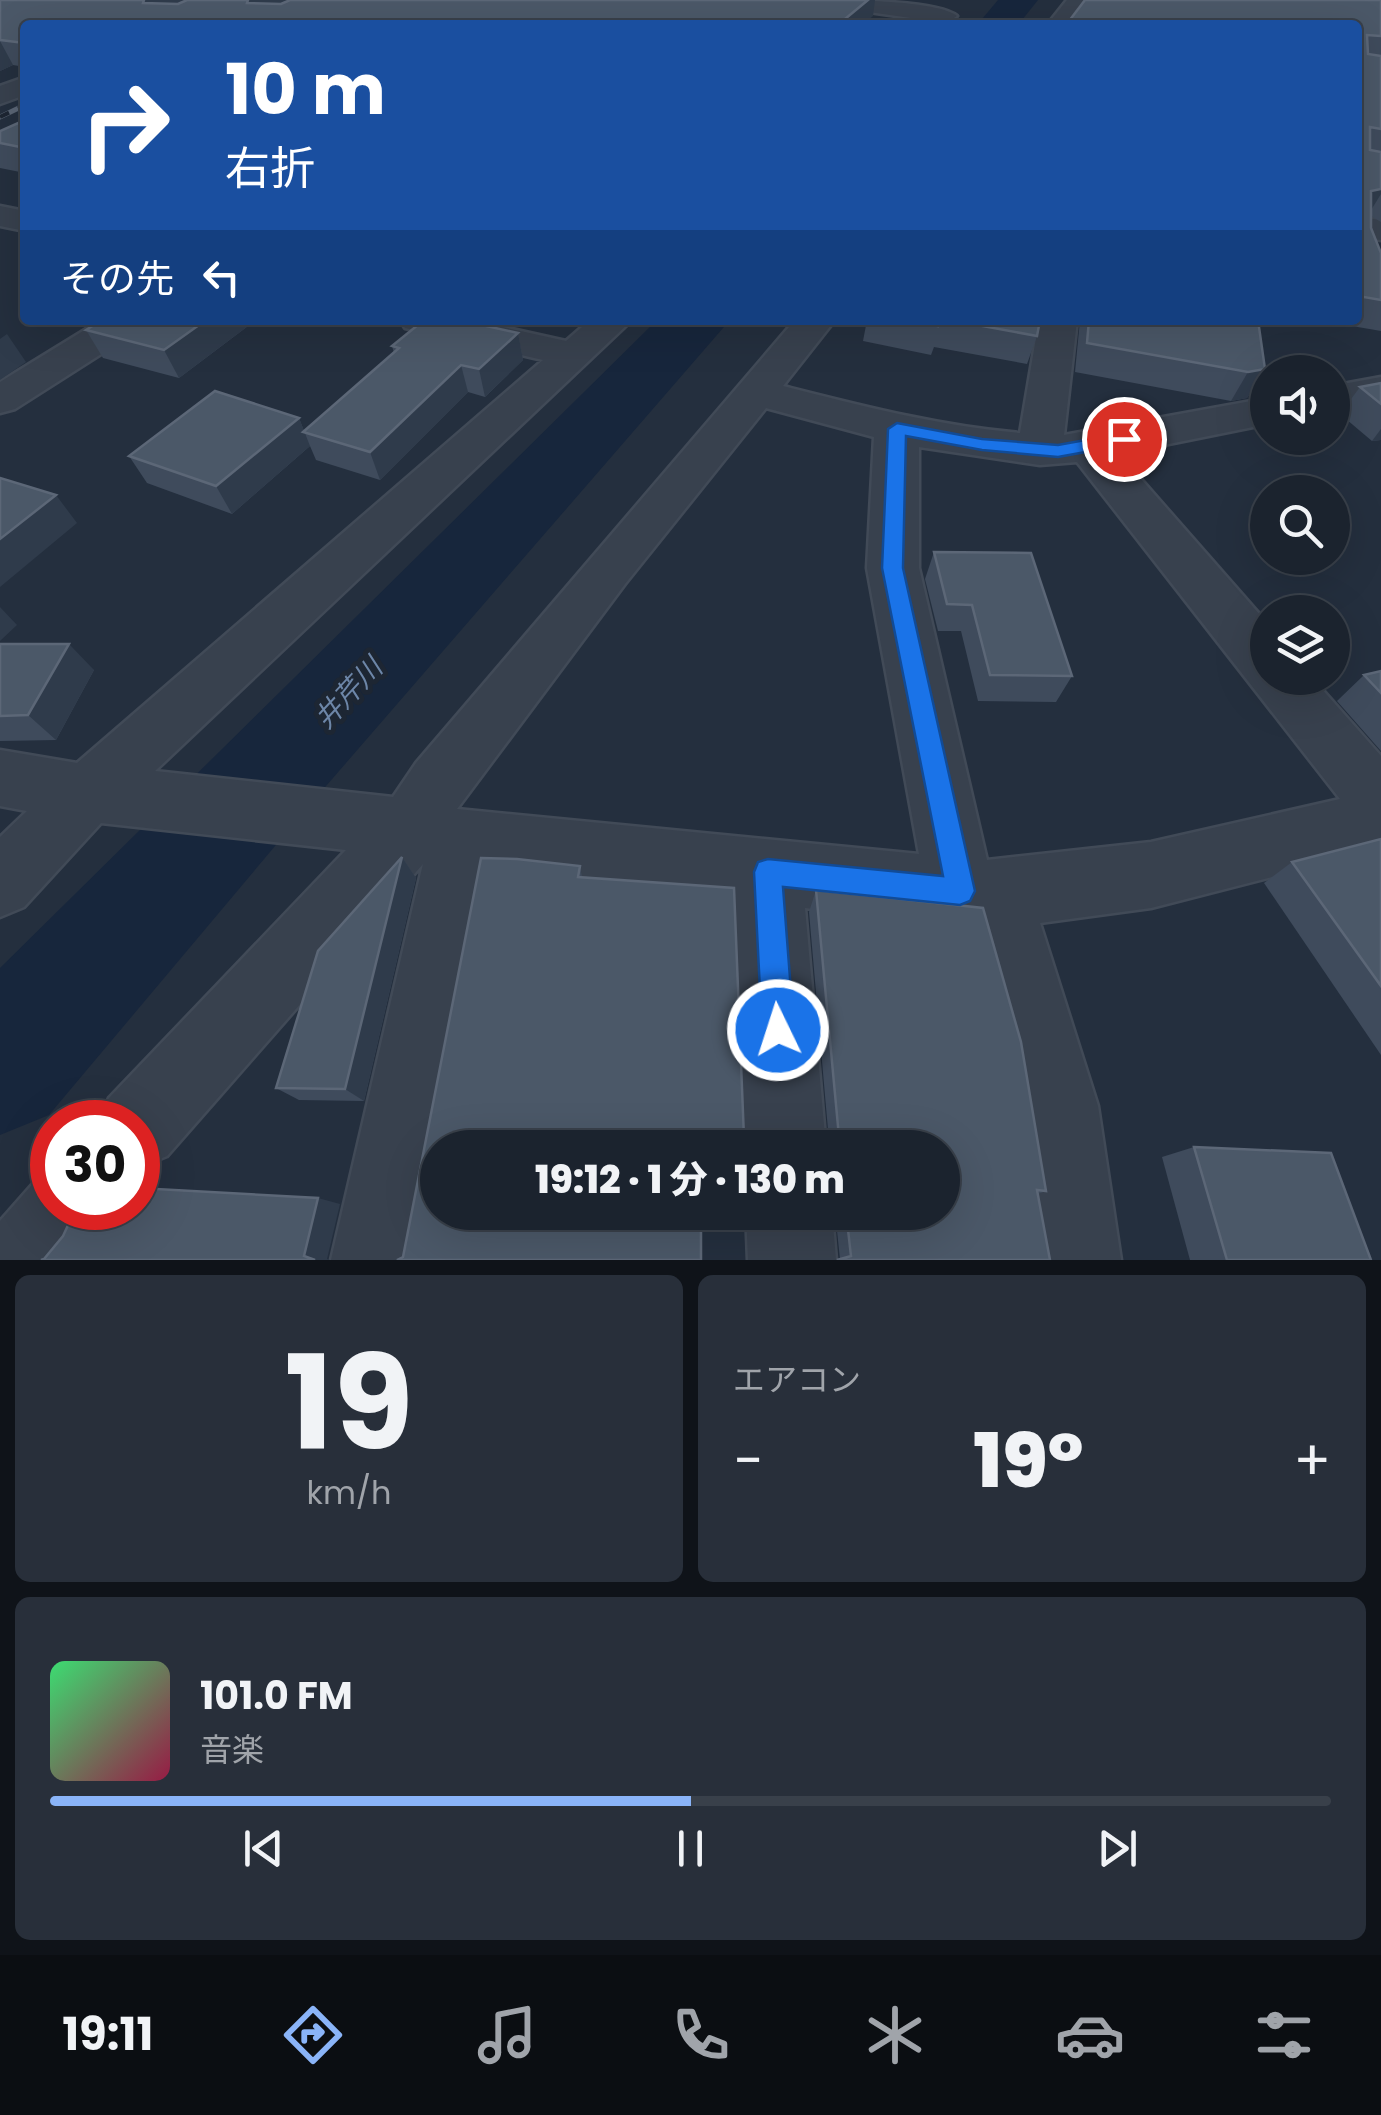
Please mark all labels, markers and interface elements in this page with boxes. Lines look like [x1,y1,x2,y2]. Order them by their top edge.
text: 10 m [225,40,386,139]
icon: right [60,60,190,190]
text: 右折 [225,137,315,200]
icon: left [194,250,249,305]
text: その先 [60,252,174,305]
map controls [1250,355,1350,695]
button: sound [1250,355,1350,455]
pin [1082,397,1167,482]
icon: arrive [1097,412,1152,467]
button: search [1250,475,1350,575]
button: layers [1250,595,1350,695]
water label: 井芹川 [305,647,393,737]
position arrow [726,978,830,1082]
speed limit sign: 30 [30,1100,160,1230]
text: 19:12 · 1 分 · 130 m [535,1153,845,1206]
text: 19 [285,1312,413,1495]
text: エアコン [733,1357,861,1402]
text: 19° [973,1408,1084,1513]
text: − [733,1422,763,1499]
text: + [1293,1422,1331,1499]
text: km/h [306,1470,392,1515]
text: 101.0 FM [200,1669,353,1722]
text: 音楽 [200,1727,264,1772]
icon: previous [236,1821,291,1876]
icon: pause [663,1821,718,1876]
icon: next [1090,1821,1145,1876]
icon: directions [278,2000,348,2070]
icon: music [472,2000,542,2070]
icon: phone [666,2000,736,2070]
icon: climate [860,2000,930,2070]
icon: car [1055,2000,1125,2070]
icon: filters [1249,2000,1319,2070]
text: 19:11 [62,2003,153,2066]

